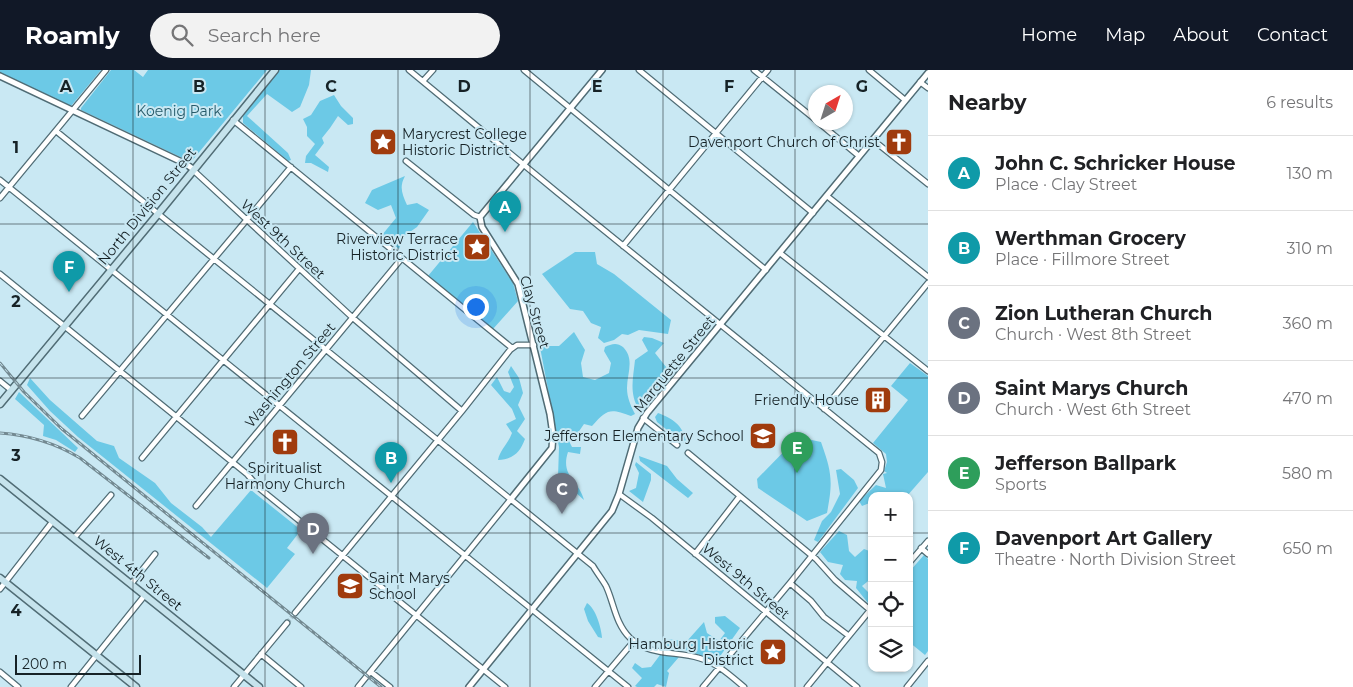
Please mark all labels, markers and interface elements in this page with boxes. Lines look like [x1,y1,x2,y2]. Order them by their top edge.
search box [150,13,500,58]
text: Roamly [25,21,120,50]
icon: search [168,21,196,49]
text: Search here [208,24,321,47]
text: Home [1021,24,1077,46]
text: Map [1105,24,1145,46]
text: About [1173,24,1229,46]
text: Contact [1257,24,1328,46]
text: A [59,77,73,96]
text: B [193,77,205,96]
text: C [325,77,337,96]
text: D [457,77,471,96]
text: E [592,77,602,96]
text: F [724,77,734,96]
text: G [856,77,868,96]
north arrow [808,85,853,130]
text: Nearby [948,90,1027,115]
text: 6 results [1266,93,1333,112]
park label: Koenig Park [136,102,222,120]
place label: Marycrest College Historic District [402,125,527,159]
place icon: Marycrest College Historic District [368,127,398,157]
church icon: Davenport Church of Christ [884,127,914,157]
place label: Davenport Church of Christ [688,133,880,151]
text: 1 [13,138,19,157]
street label: North Division Street [94,143,200,269]
text: John C. Schricker House [995,152,1236,175]
text: A [958,164,970,183]
text: 130 m [1286,164,1333,183]
text: Place · Clay Street [995,175,1137,194]
pin: A [489,191,521,232]
street label: West 9th Street [237,195,329,283]
text: Werthman Grocery [995,227,1186,250]
place label: Riverview Terrace Historic District [336,230,458,264]
place icon: Riverview Terrace Historic District [462,232,492,262]
text: B [958,239,970,258]
text: 310 m [1286,239,1333,258]
text: Place · Fillmore Street [995,250,1170,269]
pin: F [53,251,85,292]
street label: Clay Street [516,273,554,351]
text: 2 [11,292,21,311]
your location [463,294,489,320]
text: Zion Lutheran Church [995,302,1212,325]
street label: Marquette Street [629,312,719,416]
text: C [958,314,970,333]
text: 360 m [1282,314,1333,333]
street label: Washington Street [241,318,339,431]
text: Church · West 8th Street [995,325,1191,344]
text: Saint Marys Church [995,377,1188,400]
building icon: Friendly House [863,385,893,415]
text: D [957,389,971,408]
text: 470 m [1282,389,1333,408]
place label: Friendly House [754,391,859,409]
text: Church · West 6th Street [995,400,1191,419]
school or university icon: Jefferson Elementary School [748,421,778,451]
church icon: Spiritualist Harmony Church [270,427,300,457]
place label: Jefferson Elementary School [543,427,744,445]
pin: E [781,432,813,473]
pin: B [375,442,407,483]
text: 3 [10,446,21,465]
text: Jefferson Ballpark [995,452,1176,475]
place label: Spiritualist Harmony Church [225,459,345,493]
text: E [959,464,969,483]
text: 580 m [1282,464,1333,483]
pin: C [546,473,578,514]
text: Sports [995,475,1047,494]
map controls [868,492,913,672]
button: + [868,492,913,537]
pin: D [297,513,329,554]
text: Davenport Art Gallery [995,527,1212,550]
street label: West 4th Street [90,531,187,615]
button: − [868,537,913,582]
street label: West 9th Street [698,539,794,623]
text: F [959,539,969,558]
text: 650 m [1282,539,1333,558]
text: Theatre · North Division Street [995,550,1236,569]
place label: Saint Marys School [369,569,450,603]
school or university icon: Saint Marys School [335,571,365,601]
button: locate [868,582,913,627]
text: 4 [10,601,22,620]
button: layers [868,627,913,672]
place label: Hamburg Historic District [629,635,754,669]
place icon: Hamburg Historic District [758,637,788,667]
scale bar [15,652,141,675]
text: 200 m [22,655,67,673]

